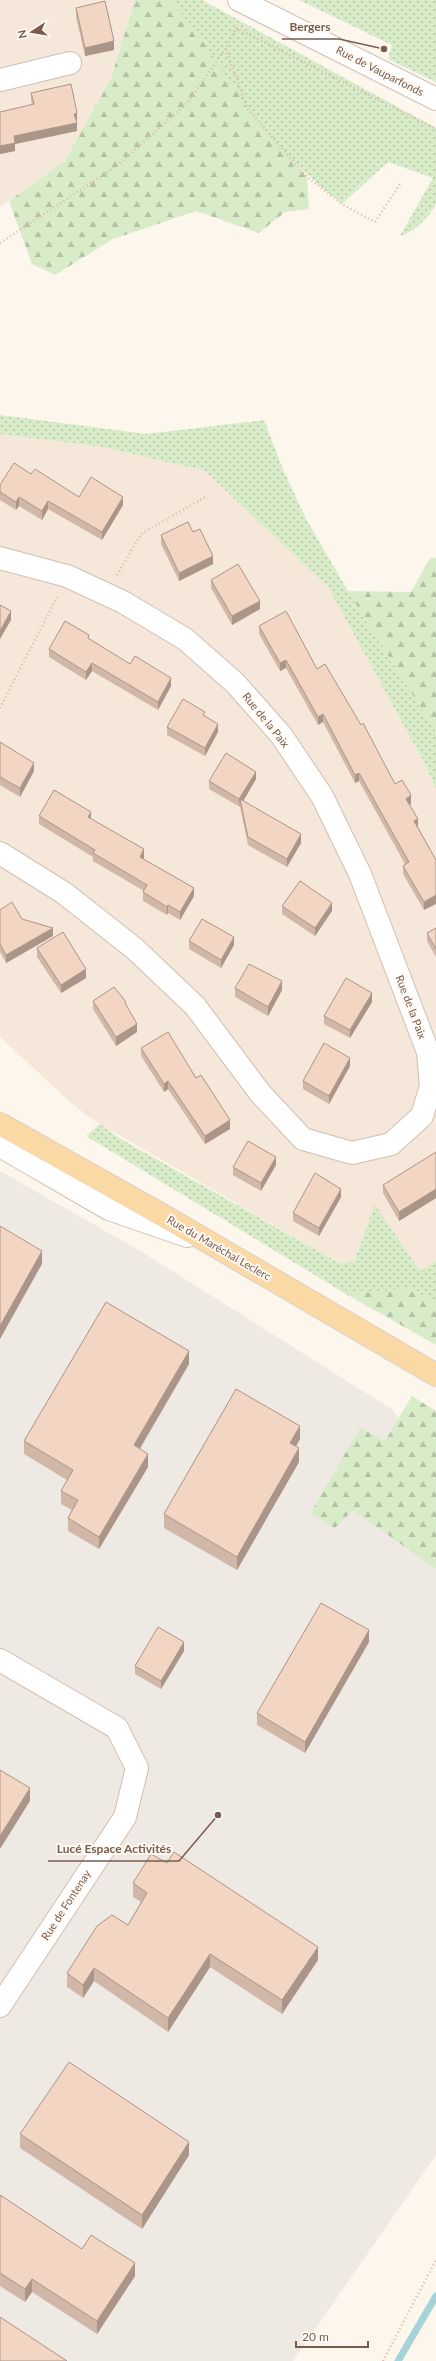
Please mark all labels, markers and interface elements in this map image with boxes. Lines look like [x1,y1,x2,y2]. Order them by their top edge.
north arrow [12,12,52,52]
callout: Bergers [282,15,339,39]
text: Bergers [289,19,331,34]
text: N [14,29,29,40]
street label: Rue de Vauparfonds [334,43,426,98]
street label: Rue de la Paix [240,690,293,750]
street label: Rue de la Paix [393,973,430,1041]
street label: Rue du Maréchal Leclerc [165,1213,273,1283]
callout: Lucé Espace Activités [48,1837,179,1861]
text: Lucé Espace Activités [57,1841,171,1856]
street label: Rue de Fontenay [38,1867,93,1942]
scale bar [296,2323,368,2349]
text: 20 m [302,2329,329,2344]

